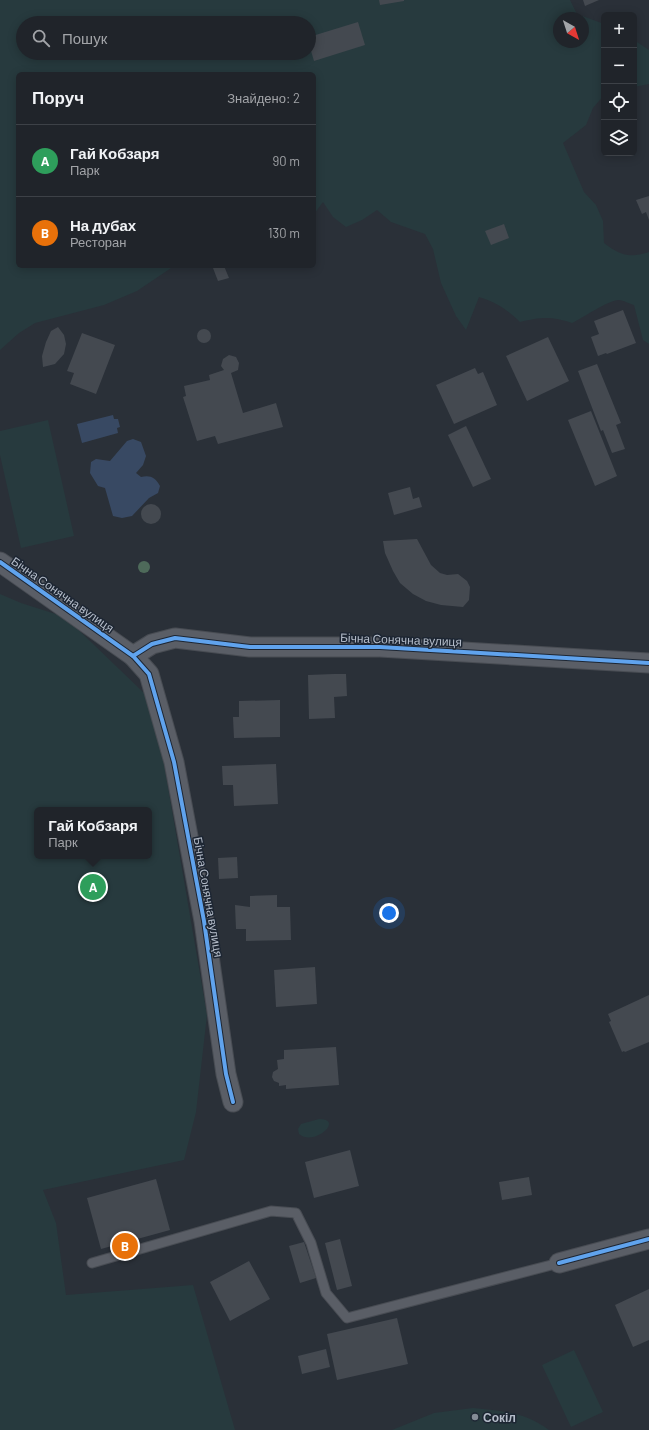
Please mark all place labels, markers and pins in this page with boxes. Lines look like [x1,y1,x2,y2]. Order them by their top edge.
pin: A [80,872,106,902]
pin: B [112,1231,138,1261]
place label: Сокіл [483,1410,516,1424]
marker: Сокіл [470,1412,480,1422]

